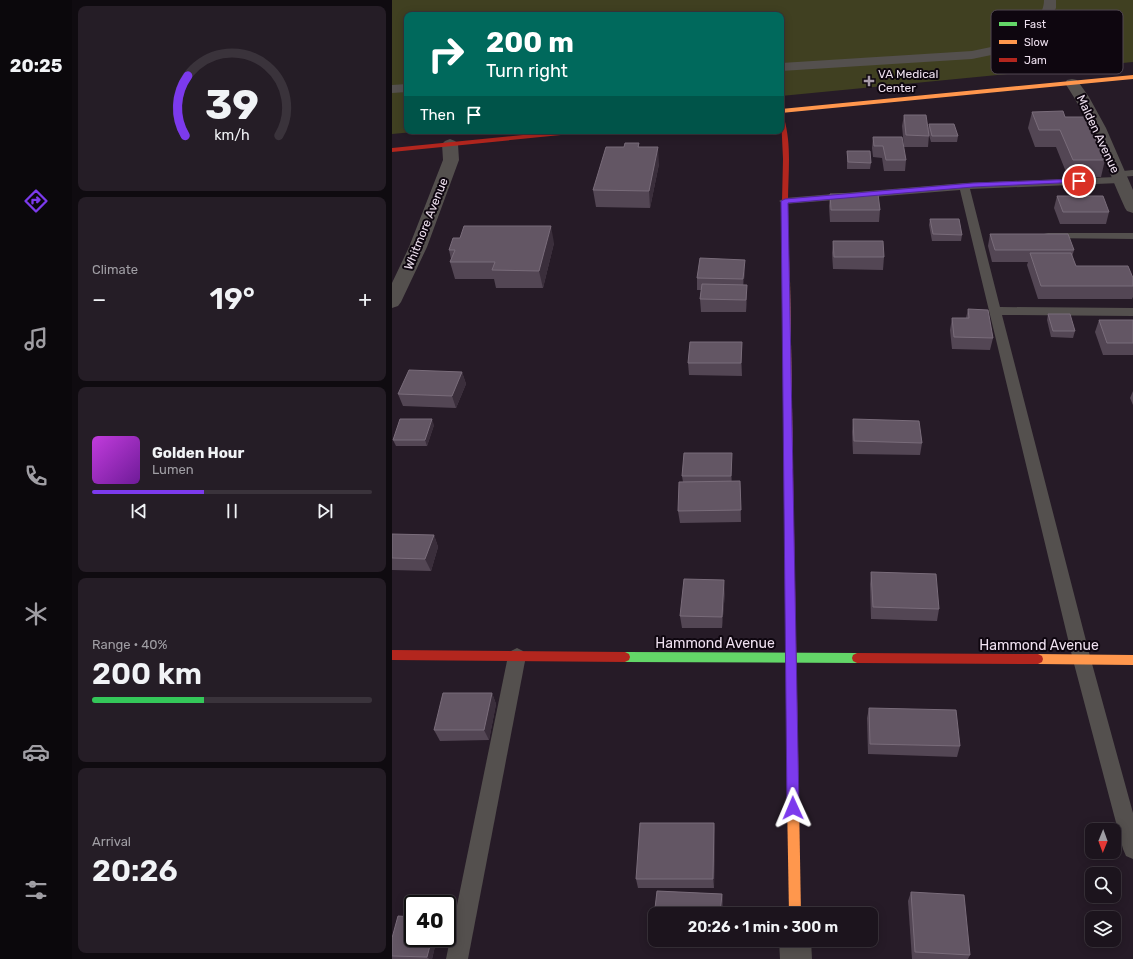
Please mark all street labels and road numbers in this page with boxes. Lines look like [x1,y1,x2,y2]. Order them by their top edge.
street label: Malden Avenue [1074,93,1122,176]
street label: Whitmore Avenue [401,176,451,272]
street label: Hammond Avenue [655,635,775,652]
street label: Hammond Avenue [979,637,1099,654]

